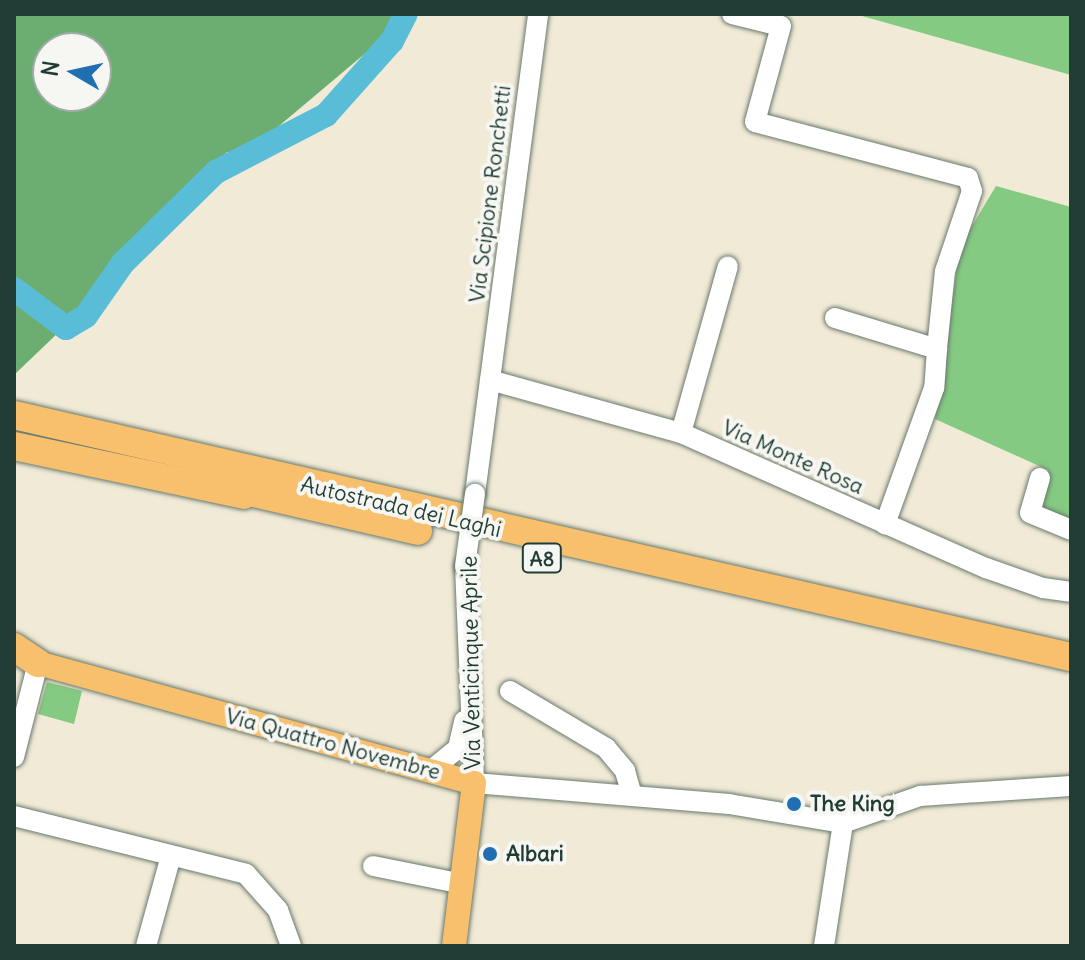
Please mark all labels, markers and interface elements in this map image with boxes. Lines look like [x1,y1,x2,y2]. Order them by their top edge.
north arrow [32,32,112,112]
text: N [35,59,65,78]
street label: Via Scipione Ronchetti [464,84,516,304]
street label: Via Monte Rosa [718,414,868,500]
street label: Autostrada dei Laghi [298,471,504,543]
road number: A8 [520,542,564,574]
street label: Via Venticinque Aprile [456,556,486,770]
street label: Via Quattro Novembre [223,703,443,785]
place label: The King [810,791,895,817]
marker: The King [785,795,803,813]
place label: Albari [506,841,564,867]
marker: Albari [481,845,499,863]

